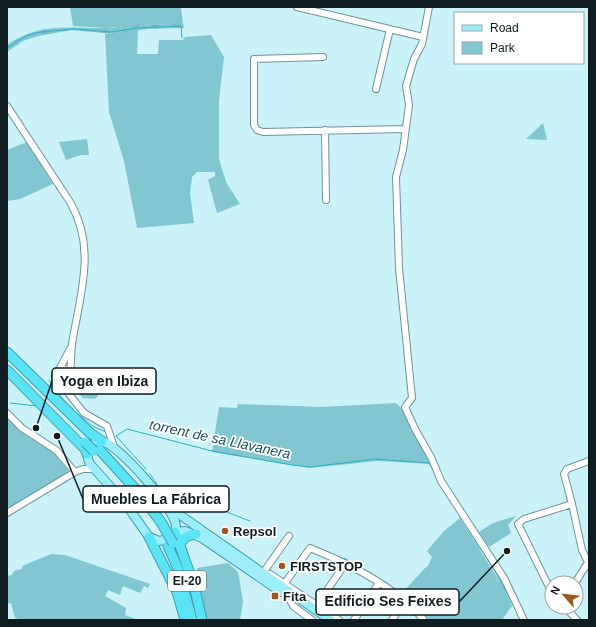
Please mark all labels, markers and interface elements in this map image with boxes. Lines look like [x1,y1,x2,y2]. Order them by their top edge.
legend [454,12,584,64]
text: Road [490,21,519,35]
text: Park [490,41,516,55]
callout: Yoga en Ibiza [52,368,156,394]
text: Yoga en Ibiza [60,373,148,389]
water label: torrent de sa Llavanera [148,416,292,462]
callout: Muebles La Fábrica [83,486,229,512]
text: Muebles La Fábrica [91,491,221,507]
place label: Repsol [233,524,276,539]
marker: Repsol [220,526,230,536]
place label: FIRSTSTOP [290,559,363,574]
marker: FIRSTSTOP [277,561,287,571]
road number: EI-20 [168,571,206,591]
north arrow [544,575,584,615]
text: N [548,584,562,597]
place label: Fita [283,589,307,604]
callout: Edificio Ses Feixes [316,589,459,615]
marker: Fita [270,591,280,601]
text: Edificio Ses Feixes [325,593,452,609]

